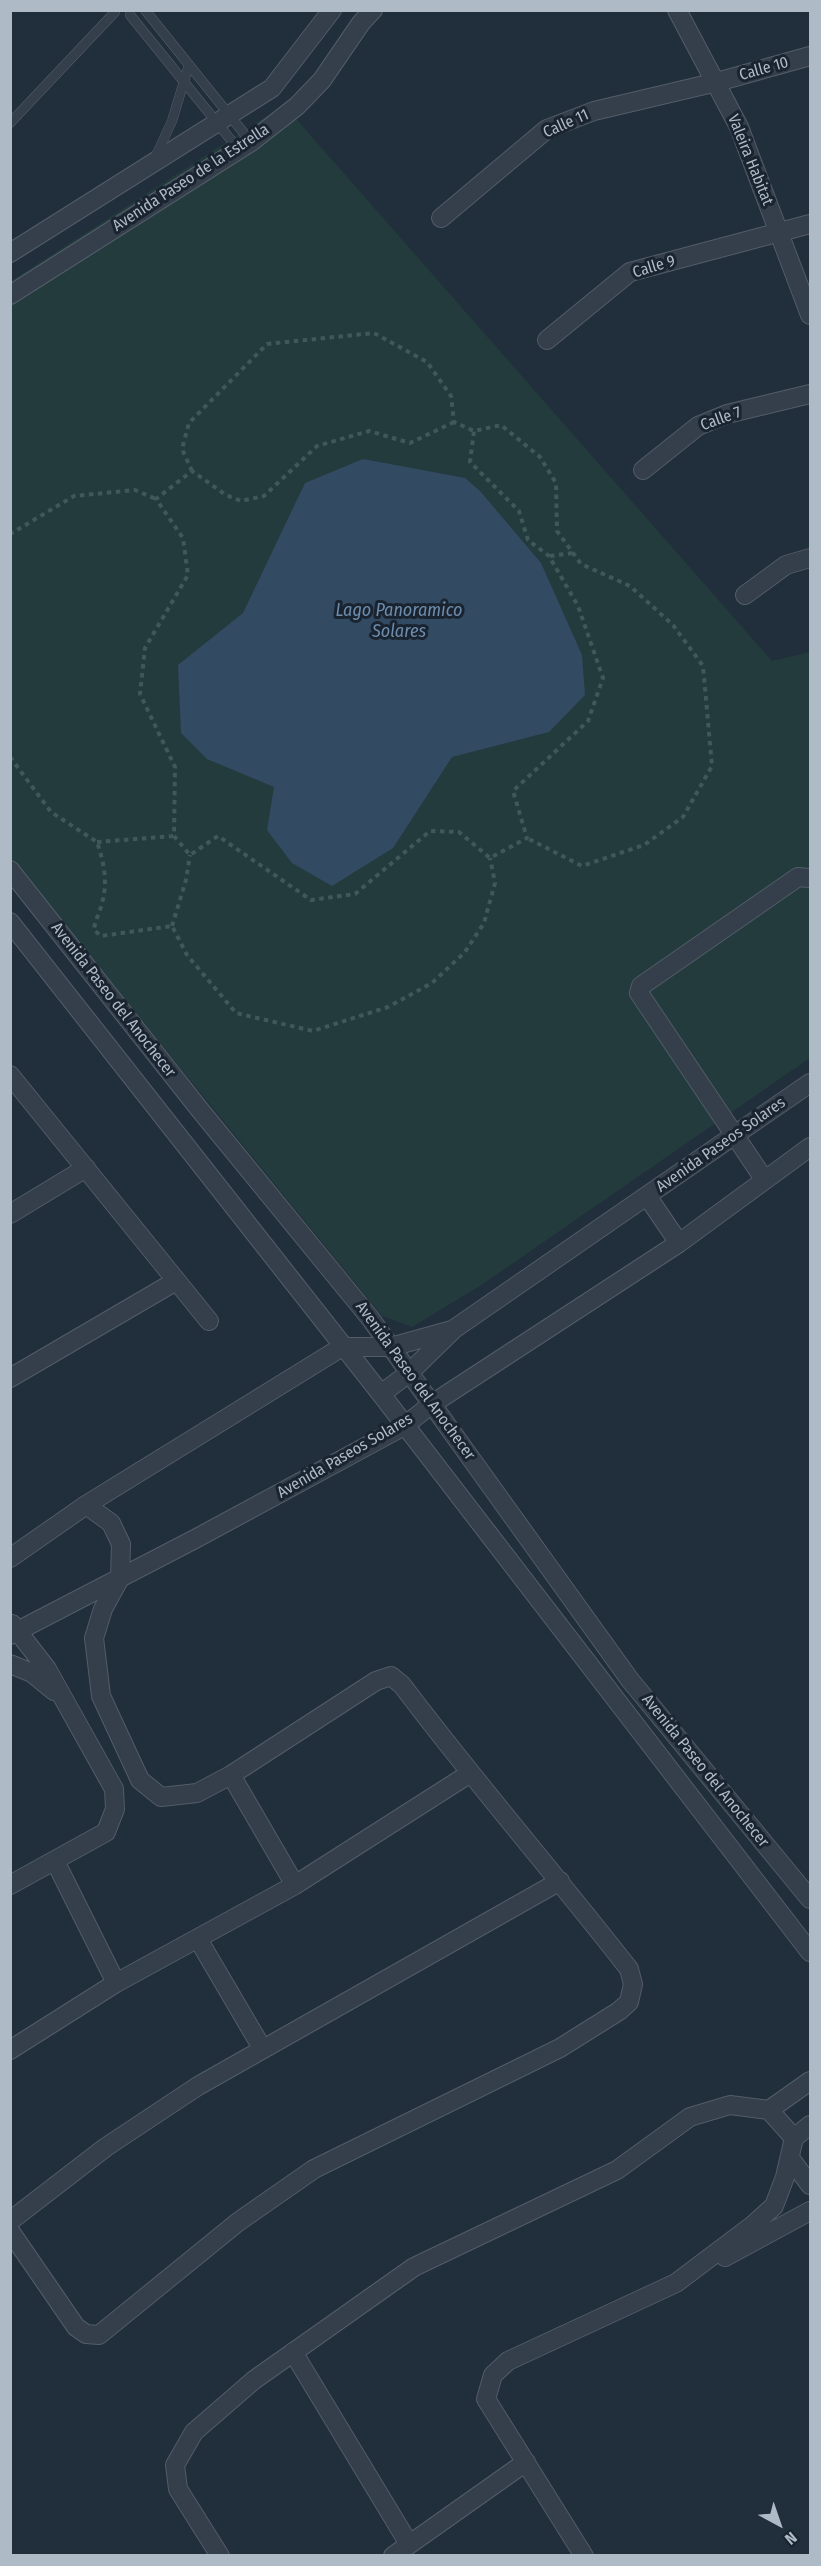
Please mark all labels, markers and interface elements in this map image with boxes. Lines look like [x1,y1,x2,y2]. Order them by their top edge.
street label: Calle 10 [737,53,791,85]
street label: Calle 11 [540,105,592,143]
street label: Valeira Habitat [723,112,777,208]
street label: Avenida Paseo de la Estrella [109,120,273,236]
street label: Calle 9 [630,251,678,283]
street label: Calle 7 [698,403,744,435]
water label: Lago Panoramico Solares [336,600,462,642]
street label: Avenida Paseo del Anochecer [47,919,179,1081]
street label: Avenida Paseos Solares [653,1093,789,1197]
street label: Avenida Paseo del Anochecer [351,1298,479,1464]
street label: Avenida Paseos Solares [274,1409,416,1503]
street label: Avenida Paseo del Anochecer [637,1691,773,1851]
north arrow [749,2494,809,2554]
text: N [781,2528,801,2549]

